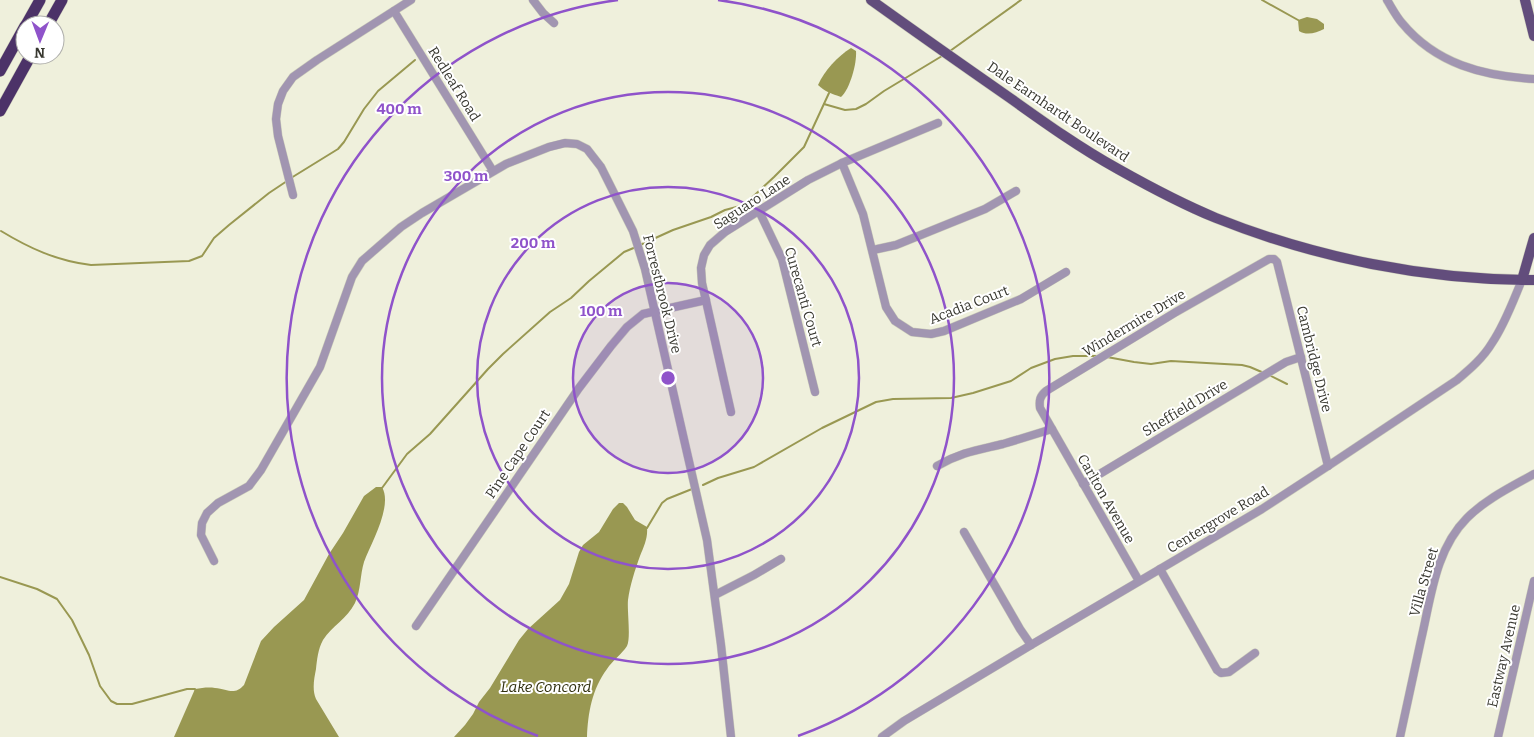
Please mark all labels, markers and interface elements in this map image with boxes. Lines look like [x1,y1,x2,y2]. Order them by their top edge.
north arrow [15,15,65,65]
text: N [34,44,45,61]
street label: Redleaf Road [424,44,484,124]
street label: Dale Earnhardt Boulevard [984,58,1132,166]
text: 400 m [376,100,422,118]
text: 300 m [444,167,489,185]
street label: Saguaro Lane [710,171,794,233]
street label: Forrestbrook Drive [639,233,685,355]
text: 200 m [511,234,556,252]
street label: Curecanti Court [781,245,825,349]
street label: Acadia Court [927,282,1011,328]
street label: Windermire Drive [1079,286,1189,360]
text: 100 m [580,302,623,320]
street label: Cambridge Drive [1293,304,1335,414]
centre of rings [659,369,677,387]
street label: Sheffield Drive [1139,376,1231,440]
street label: Pine Cape Court [482,406,554,502]
street label: Carlton Avenue [1074,451,1138,547]
street label: Centergrove Road [1164,483,1272,557]
street label: Villa Street [1406,545,1442,619]
street label: Eastway Avenue [1484,603,1524,709]
water label: Lake Concord [501,678,592,696]

